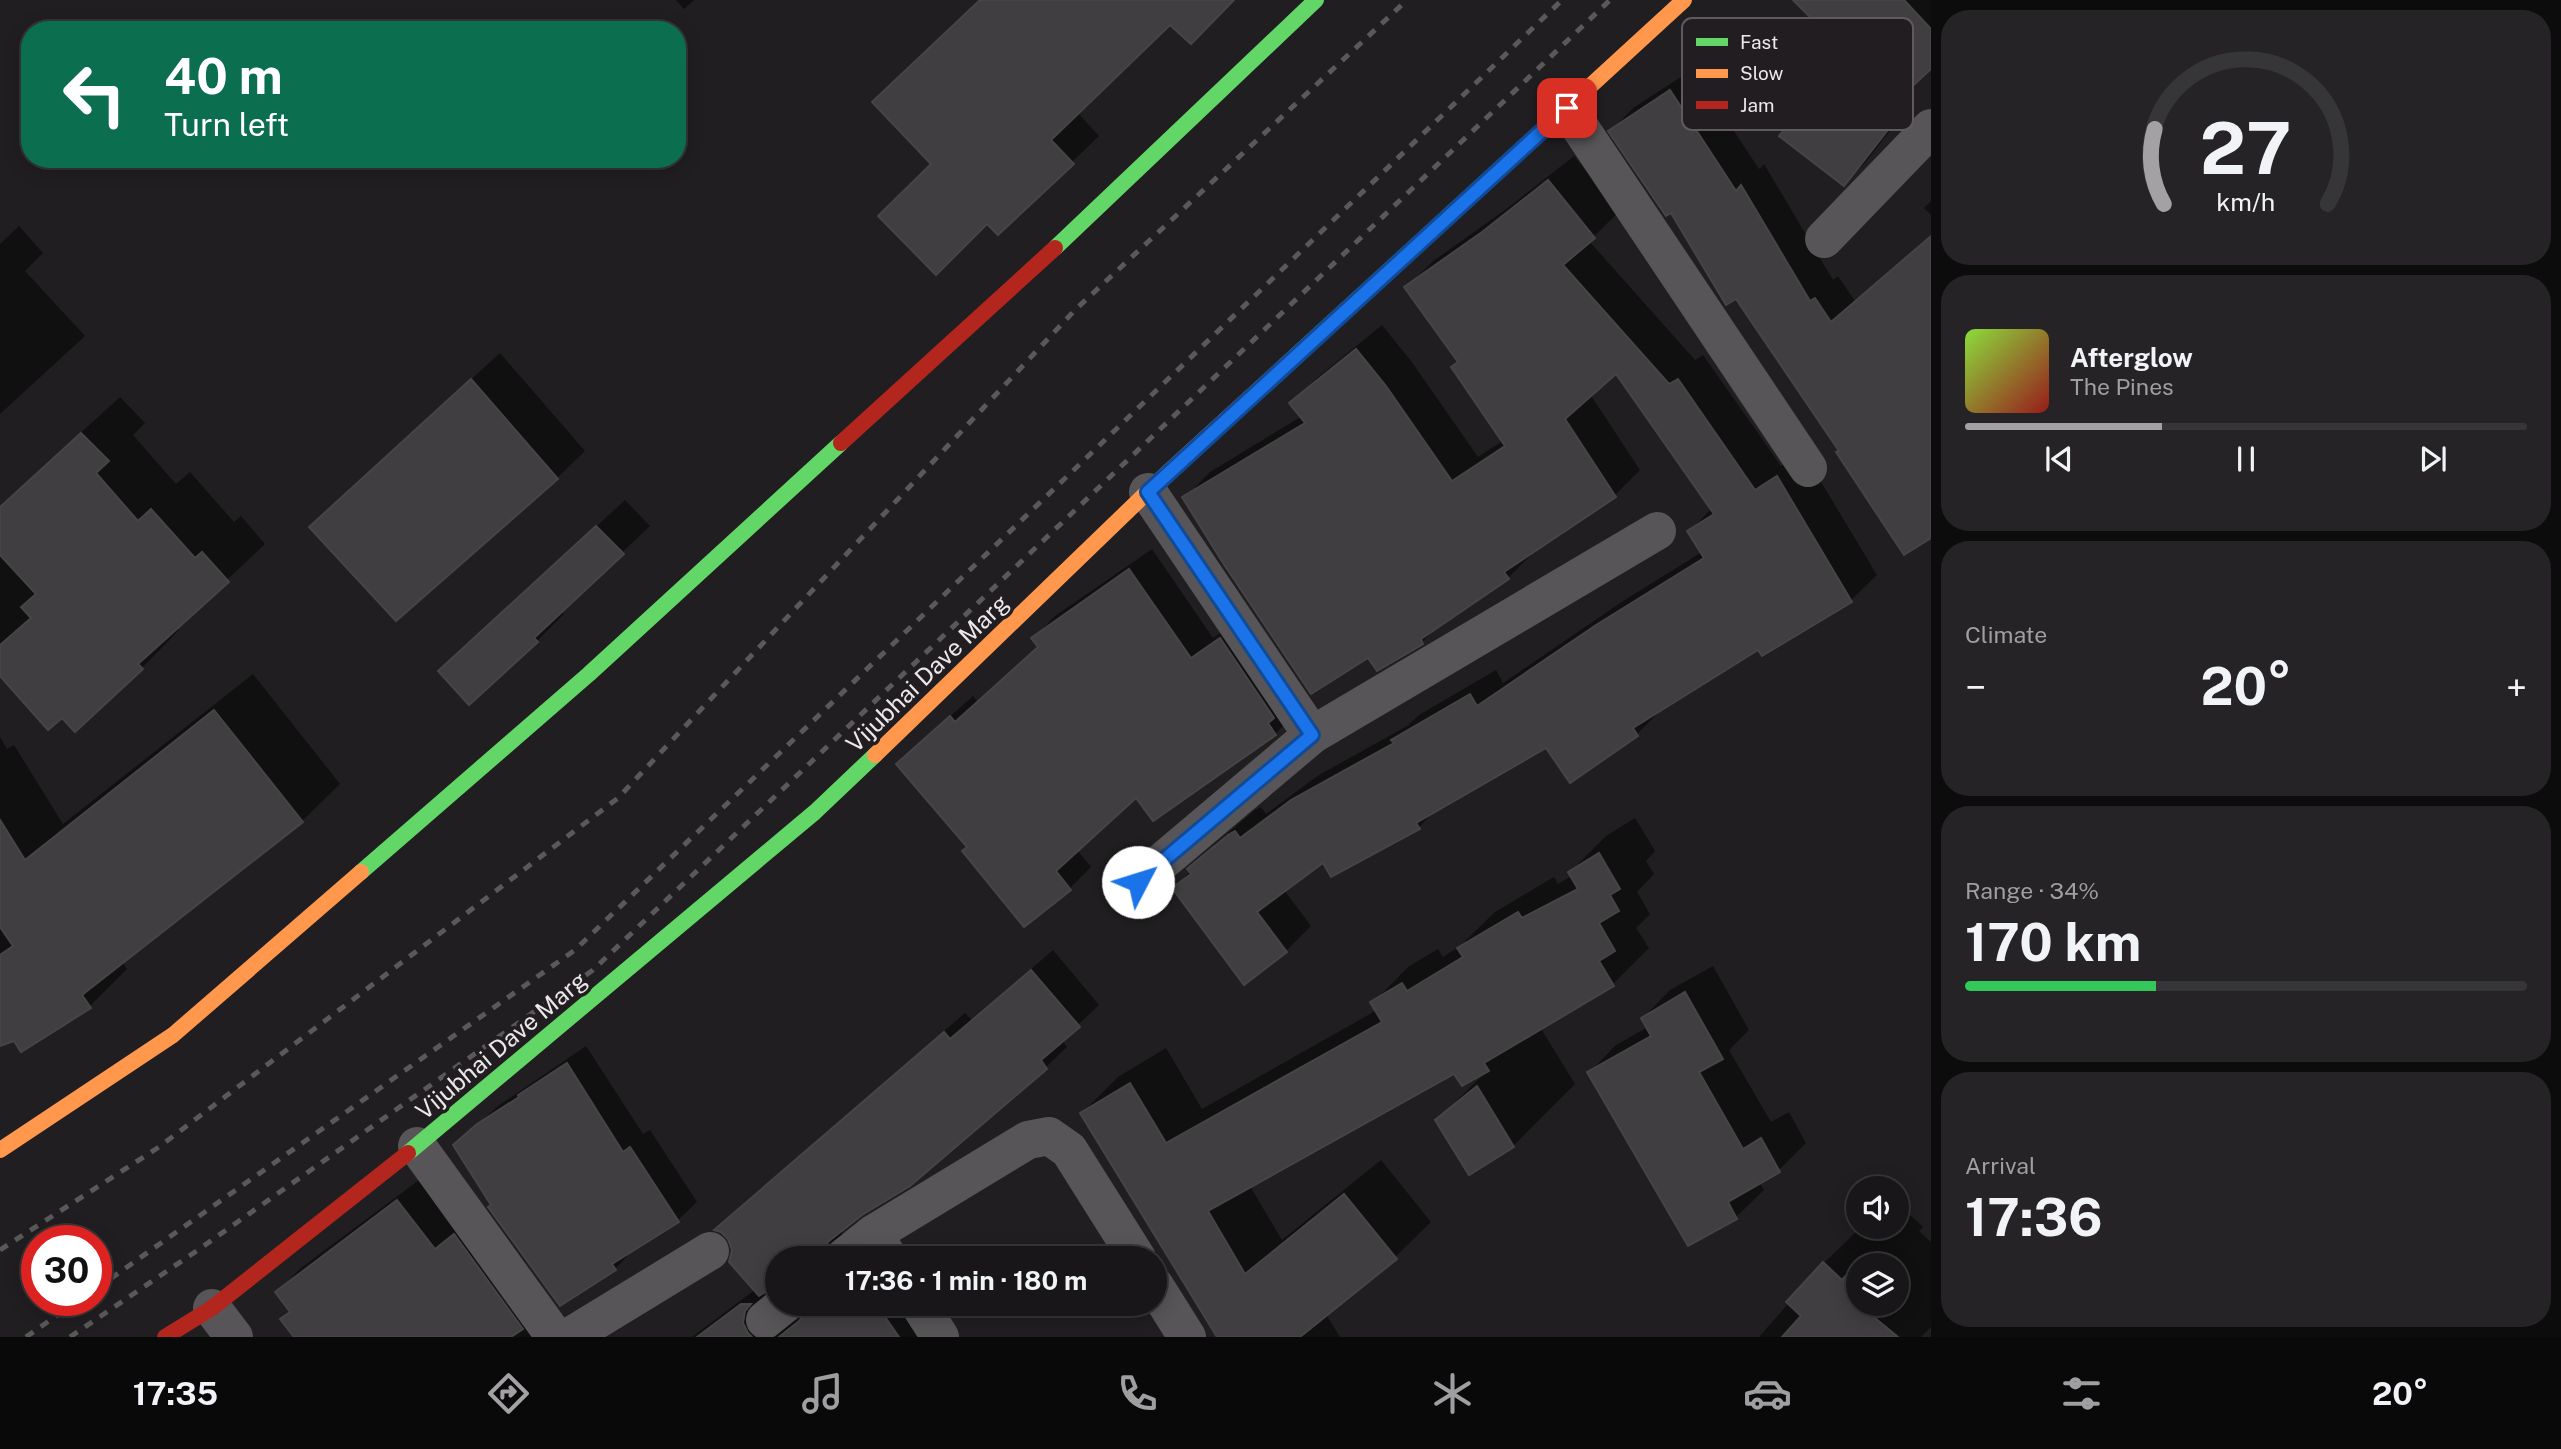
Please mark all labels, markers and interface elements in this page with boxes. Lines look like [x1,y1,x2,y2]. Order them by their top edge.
legend [1682,18,1913,130]
text: Fast [1740,31,1778,53]
text: 40 m [164,47,283,105]
icon: left [49,49,140,140]
text: Slow [1740,62,1784,84]
pin [1537,78,1597,138]
icon: arrive [1548,89,1586,127]
text: Jam [1740,94,1774,116]
text: 27 [2200,105,2292,190]
text: Turn left [164,106,289,143]
text: km/h [2217,187,2275,217]
text: Afterglow [2070,342,2193,373]
text: The Pines [2070,373,2174,400]
icon: previous [2040,440,2078,478]
icon: pause [2227,440,2265,478]
icon: next [2414,440,2452,478]
street label: Vijubhai Dave Marg [840,588,1014,758]
text: Climate [1965,621,2047,648]
text: 20° [2200,656,2292,717]
text: − [1965,665,1986,710]
text: + [2506,665,2527,710]
position arrow [1101,845,1175,919]
text: Range · 34% [1965,877,2099,904]
text: 170 km [1965,912,2141,973]
street label: Vijubhai Dave Marg [410,965,592,1125]
text: Arrival [1965,1152,2036,1179]
map controls [1846,1176,1909,1316]
button: sound [1846,1176,1909,1239]
text: 17:36 [1965,1187,2103,1248]
speed limit sign: 30 [21,1225,112,1316]
button: layers [1846,1253,1909,1316]
text: 17:36 · 1 min · 180 m [845,1265,1087,1296]
icon: directions [484,1369,533,1418]
icon: music [798,1369,847,1418]
icon: phone [1113,1369,1162,1418]
icon: climate [1428,1369,1477,1418]
icon: car [1743,1369,1792,1418]
icon: filters [2057,1369,2106,1418]
text: 17:35 [133,1375,218,1412]
text: 20° [2372,1375,2428,1412]

